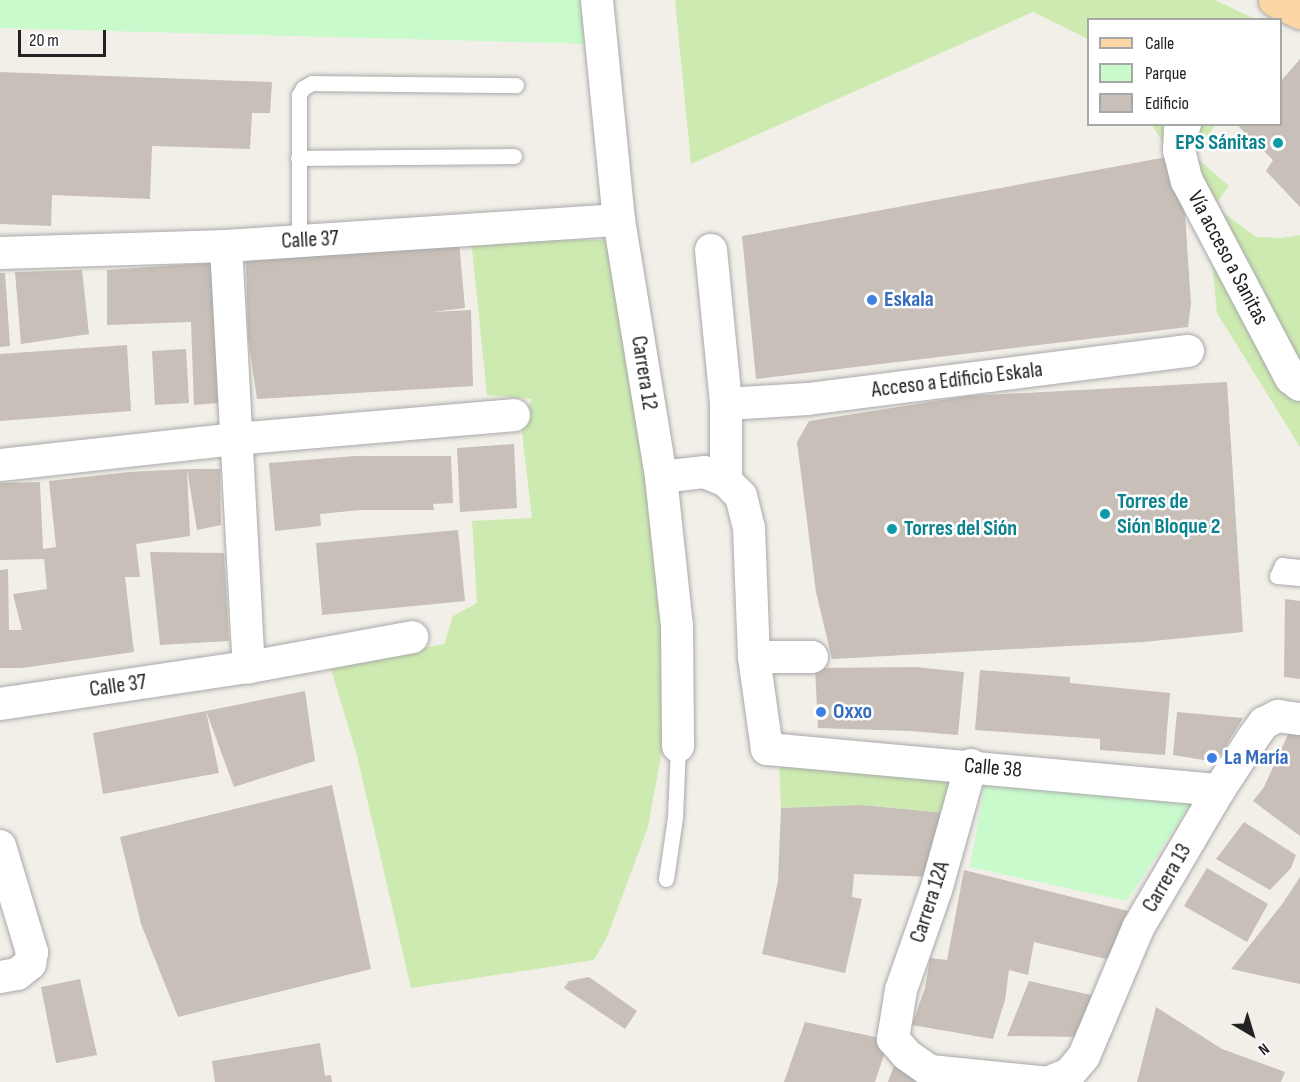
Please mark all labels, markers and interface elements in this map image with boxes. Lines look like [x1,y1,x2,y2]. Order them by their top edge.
scale bar [21,18,110,56]
legend [1087,18,1282,126]
text: 20 m [29,30,59,51]
text: Calle [1145,33,1174,54]
text: Parque [1145,63,1186,84]
text: Edificio [1145,93,1189,114]
place label: EPS Sánitas [1175,130,1266,156]
marker: EPS Sánitas [1271,136,1285,150]
street label: Vía acceso a Sanitas [1182,187,1274,329]
street label: Calle 37 [281,225,339,255]
place label: Eskala [884,287,934,313]
marker: Eskala [865,293,879,307]
street label: Carrera 12 [625,334,663,412]
street label: Acceso a Edificio Eskala [870,356,1044,404]
place label: Torres de Sión Bloque 2 [1117,488,1220,540]
marker: Torres de Sión Bloque 2 [1098,507,1112,521]
place label: Torres del Sión [904,516,1017,542]
marker: Torres del Sión [885,522,899,536]
street label: Calle 37 [88,669,148,703]
place label: Oxxo [833,699,872,725]
marker: Oxxo [814,705,828,719]
place label: La María [1224,745,1288,771]
marker: La María [1205,751,1219,765]
street label: Calle 38 [963,752,1023,784]
street label: Carrera 13 [1137,839,1197,917]
street label: Carrera 12A [904,858,956,946]
north arrow [1222,1004,1282,1064]
text: N [1254,1038,1273,1059]

